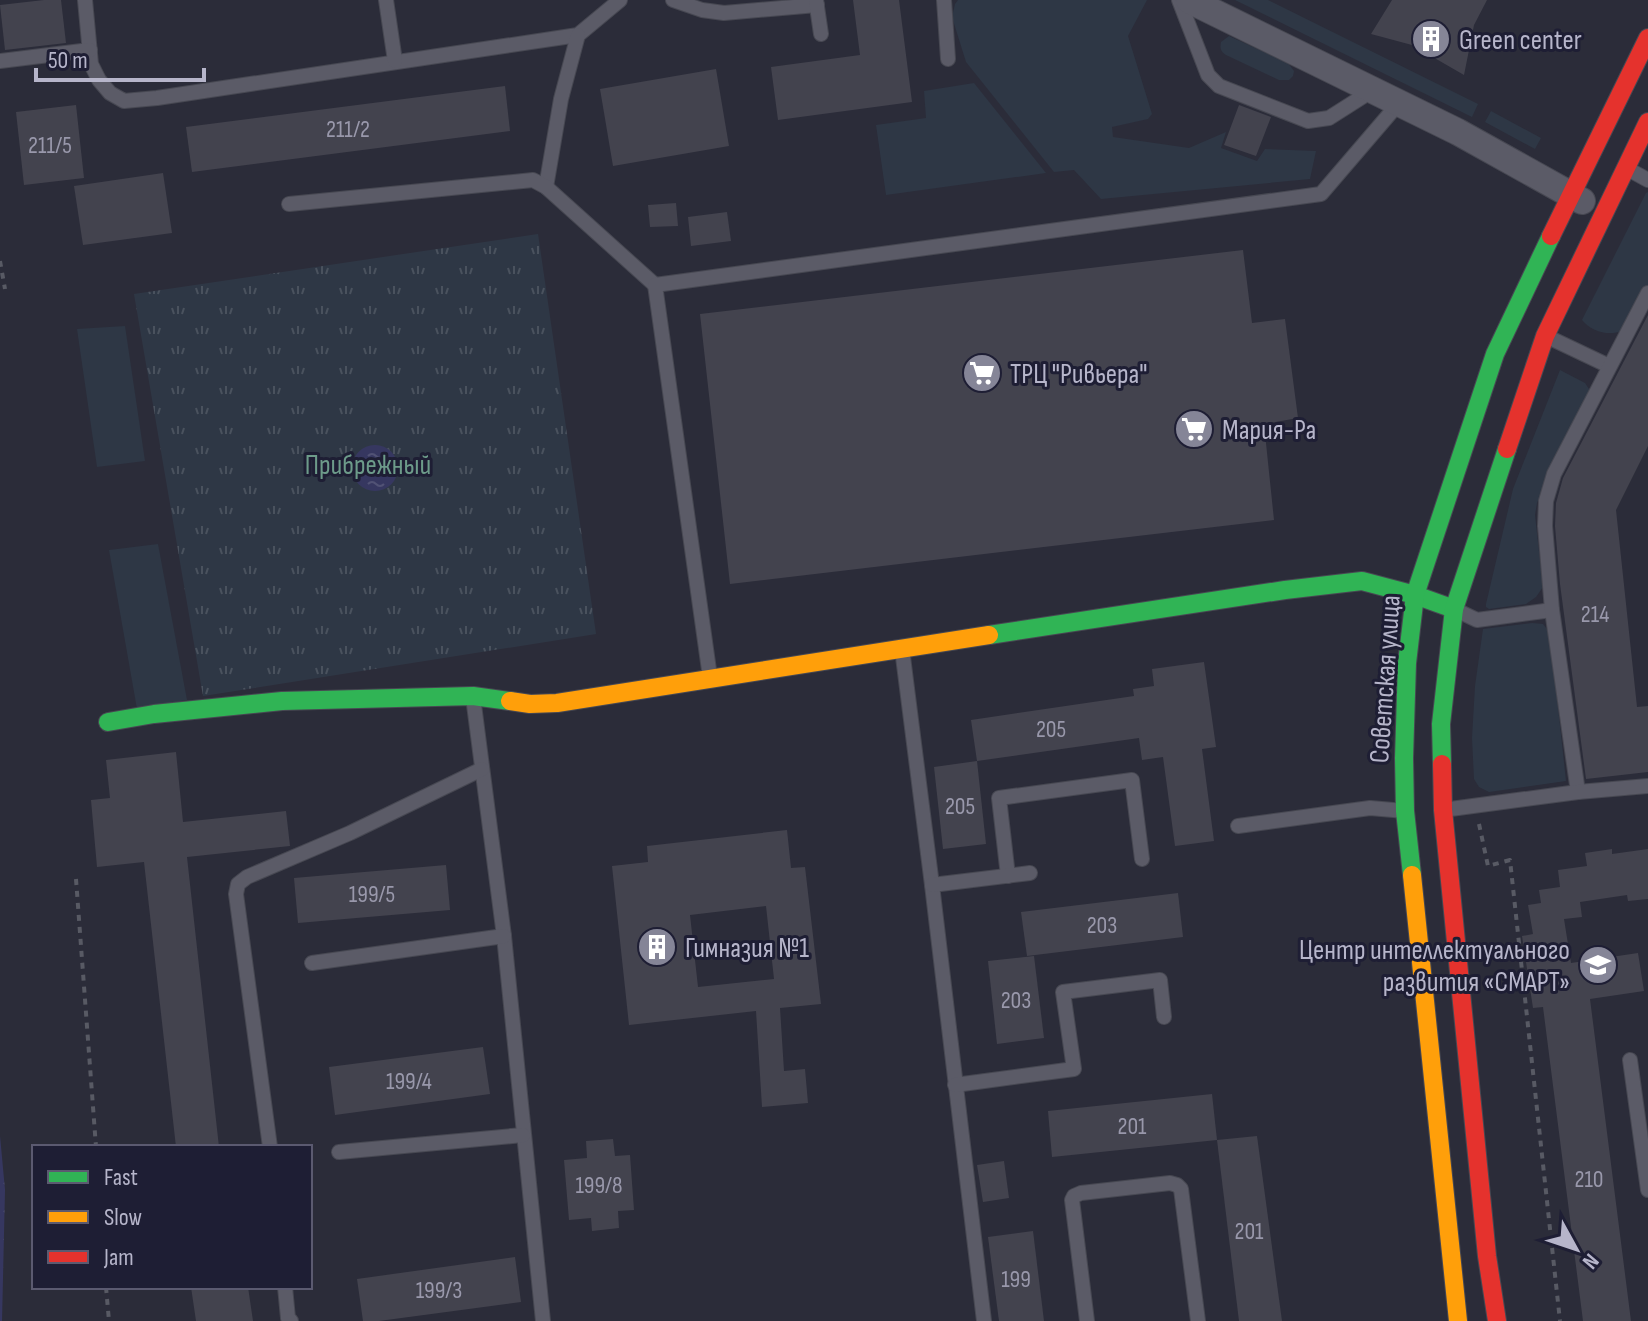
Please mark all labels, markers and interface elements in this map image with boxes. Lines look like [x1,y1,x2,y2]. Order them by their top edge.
building icon: Green center [1410,18,1452,60]
place label: Green center [1459,24,1582,57]
scale bar [36,32,204,82]
text: 50 m [48,46,88,75]
house number: 211/2 [326,115,370,144]
house number: 211/5 [28,131,72,160]
supermarket icon: ТРЦ "Ривьера" [961,352,1003,394]
place label: ТРЦ "Ривьера" [1010,358,1147,391]
supermarket icon: Мария-Ра [1173,408,1215,450]
place label: Мария-Ра [1222,414,1316,447]
park label: Прибрежный [305,449,431,482]
street label: Советская улица [1363,594,1408,764]
house number: 214 [1581,600,1609,629]
house number: 205 [1036,715,1066,744]
house number: 205 [945,792,975,821]
house number: 199/5 [349,880,395,909]
house number: 203 [1087,911,1117,940]
building icon: Гимназия №1 [636,926,678,968]
place label: Гимназия №1 [685,932,809,965]
place label: Центр интеллектуального развития «СМАРТ» [1299,934,1570,999]
school or university icon: Центр интеллектуального развития «СМАРТ» [1577,944,1619,986]
house number: 203 [1001,986,1031,1015]
house number: 199/4 [386,1067,432,1096]
house number: 201 [1118,1112,1147,1141]
legend [32,1145,312,1289]
text: Fast [104,1163,138,1192]
house number: 210 [1574,1165,1604,1194]
house number: 199/8 [575,1171,623,1200]
text: Slow [104,1203,142,1232]
north arrow [1536,1209,1616,1289]
house number: 201 [1235,1217,1264,1246]
text: Jam [103,1243,134,1272]
text: N [1576,1248,1604,1274]
house number: 199 [1001,1265,1031,1294]
house number: 199/3 [416,1276,462,1305]

